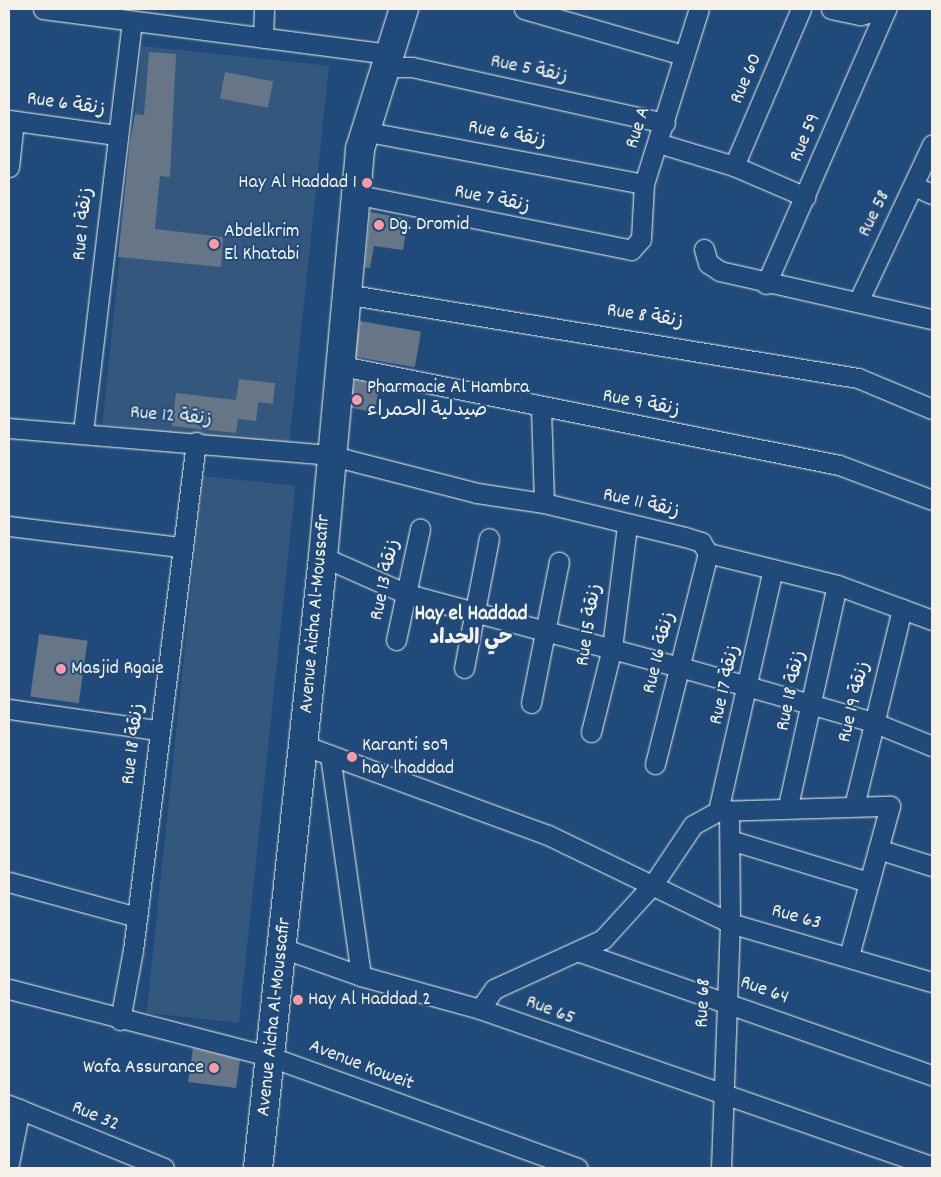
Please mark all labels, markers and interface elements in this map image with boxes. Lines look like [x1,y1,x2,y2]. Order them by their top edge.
street label: Rue 5 زنقة [488,50,570,90]
street label: Rue 60 [726,50,768,108]
street label: Rue 6 زنقة [25,88,107,122]
street label: Rue A [621,104,657,152]
street label: Rue 59 [785,110,827,166]
street label: Rue 6 زنقة [466,116,548,154]
place label: Hay Al Haddad 1 [238,171,357,195]
marker: Hay Al Haddad 1 [361,177,373,189]
street label: Rue 7 زنقة [452,180,532,220]
street label: Rue 1 زنقة [68,186,100,262]
street label: Rue 58 [853,187,897,241]
place label: Dg. Dromid [389,213,469,237]
marker: Dg. Dromid [373,219,385,231]
place label: Abdelkrim El Khatabi [224,220,300,267]
marker: Abdelkrim El Khatabi [208,238,220,250]
street label: Rue 8 زنقة [605,299,685,335]
place label: Pharmacie Al Hambra صيدلية الحمراء [367,376,529,423]
street label: Rue 9 زنقة [600,385,682,423]
marker: Pharmacie Al Hambra صيدلية الحمراء [351,394,363,406]
street label: Rue 12 زنقة [129,401,213,433]
street label: Rue 11 زنقة [600,484,682,524]
street label: Avenue Aicha Al-Moussafir [295,513,337,715]
street label: Rue 13 زنقة [366,537,406,623]
street label: Rue 15 زنقة [572,582,608,668]
district label: Hay el Haddad حي الحداد [415,602,527,652]
street label: Rue 16 زنقة [638,610,682,696]
street label: Rue 17 زنقة [705,643,747,727]
street label: Rue 18 زنقة [772,649,812,733]
place label: Masjid Rgaie [71,657,164,681]
street label: Rue 19 زنقة [833,659,877,745]
marker: Masjid Rgaie [55,663,67,675]
street label: Rue 18 زنقة [117,702,151,786]
place label: Karanti so9 hay lhaddad [362,734,454,781]
marker: Karanti so9 hay lhaddad [346,751,358,763]
street label: Rue 63 [768,900,824,936]
street label: Avenue Aicha Al-Moussafir [253,916,297,1118]
street label: Rue 64 [736,971,792,1011]
street label: Rue 68 [691,978,717,1028]
place label: Hay Al Haddad 2 [308,988,431,1012]
street label: Rue 65 [522,991,578,1031]
marker: Hay Al Haddad 2 [292,994,304,1006]
street label: Avenue Koweit [305,1035,417,1097]
place label: Wafa Assurance [83,1056,204,1080]
marker: Wafa Assurance [208,1062,220,1074]
street label: Rue 32 [68,1096,122,1138]

